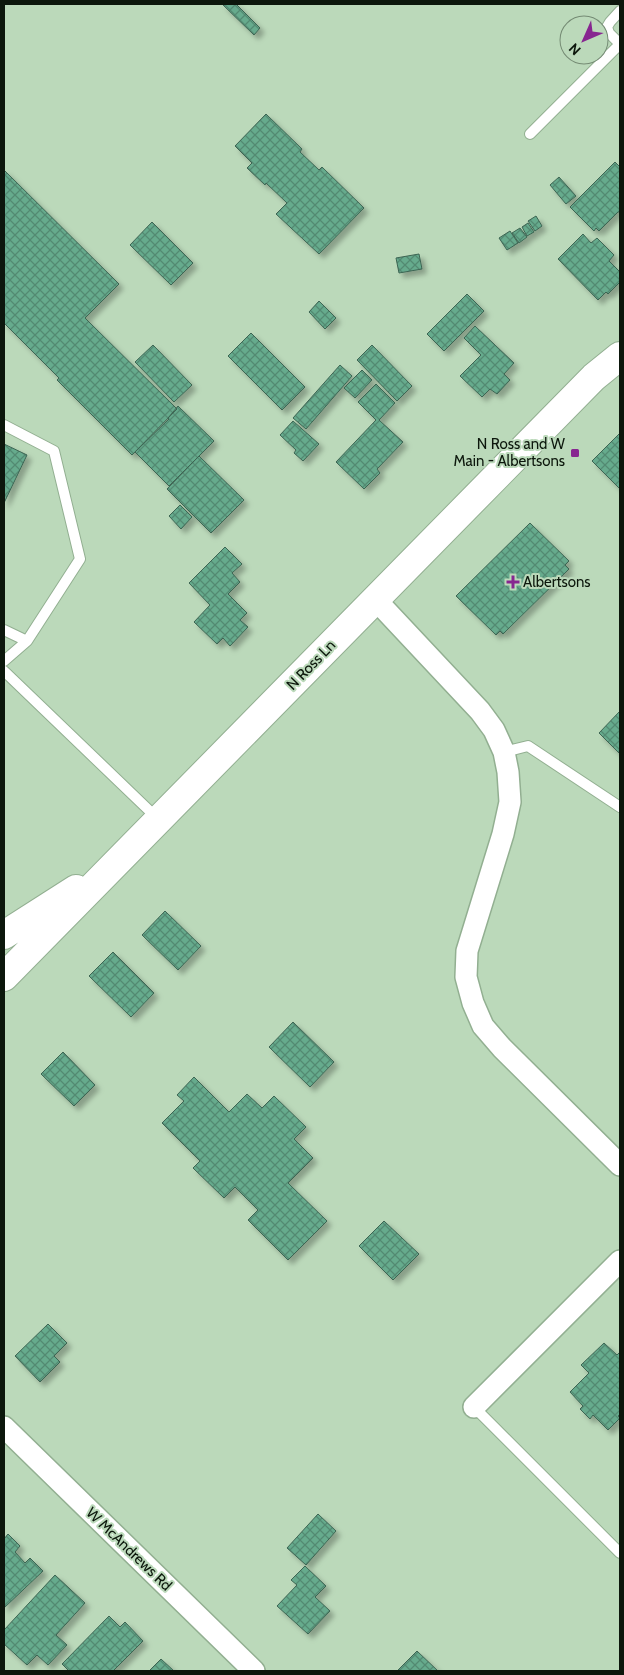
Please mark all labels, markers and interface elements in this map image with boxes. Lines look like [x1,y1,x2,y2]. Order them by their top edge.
north arrow [559,15,609,65]
text: N [565,39,585,59]
place label: N Ross and W Main - Albertsons [454,435,566,470]
marker: N Ross and W Main - Albertsons [569,447,581,459]
place label: Albertsons [523,573,591,591]
marker: Albertsons [507,576,519,588]
street label: N Ross Ln [283,636,339,694]
street label: W McAndrews Rd [82,1504,176,1594]

